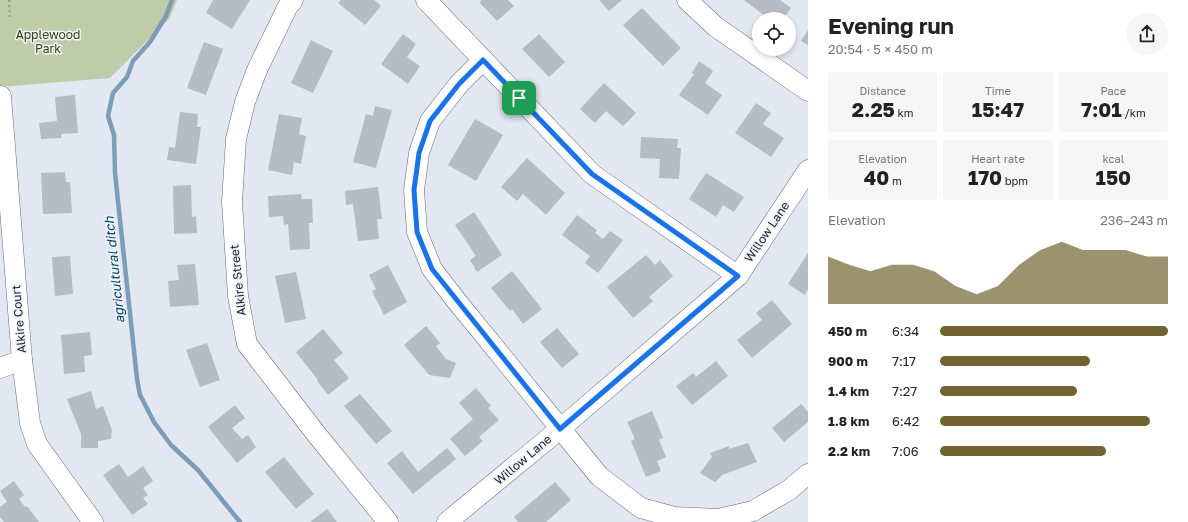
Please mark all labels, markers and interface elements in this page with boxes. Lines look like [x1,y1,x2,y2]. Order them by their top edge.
map controls [752,12,796,56]
button: locate [752,12,796,56]
text: Evening run [828,12,954,39]
button: share [1126,13,1168,55]
park label: Applewood Park [16,27,80,56]
text: 20:54 · 5 × 450 m [828,41,933,57]
pin [502,81,536,115]
text: Distance [860,84,906,97]
text: Time [985,84,1011,97]
text: Pace [1100,84,1126,97]
icon: arrive [508,87,530,109]
text: 2.25 [852,97,895,121]
text: 15:47 [972,97,1024,121]
text: 7:01 [1081,97,1122,121]
text: km [895,106,914,119]
text: /km [1122,106,1146,119]
text: Elevation [858,152,907,165]
text: Heart rate [971,152,1025,165]
text: kcal [1102,152,1124,165]
text: 40 [864,165,889,189]
text: 170 [968,165,1002,189]
text: 150 [1096,165,1131,189]
text: m [889,174,902,187]
text: bpm [1002,174,1028,187]
street label: Willow Lane [741,198,792,265]
text: Elevation [828,212,886,228]
text: 236–243 m [1100,212,1168,228]
water label: agricultural ditch [100,215,128,324]
street label: Alkire Street [226,243,249,316]
street label: Alkire Court [8,284,29,354]
text: 450 m [828,323,867,339]
text: 6:34 [892,323,919,339]
text: 900 m [828,353,868,369]
text: 7:17 [892,353,916,369]
text: 1.4 km [828,383,869,399]
text: 7:27 [892,383,917,399]
text: 1.8 km [828,413,869,429]
text: 6:42 [892,413,919,429]
street label: Willow Lane [491,431,554,488]
text: 2.2 km [828,443,870,459]
text: 7:06 [892,443,919,459]

